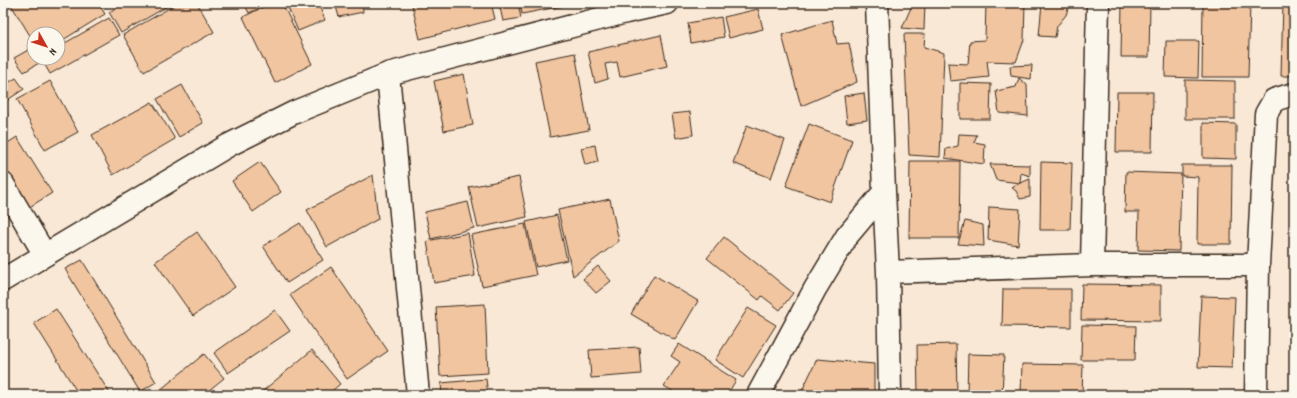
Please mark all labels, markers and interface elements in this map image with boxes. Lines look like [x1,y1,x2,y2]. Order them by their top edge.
north arrow [26,26,66,66]
text: N [44,44,60,59]

